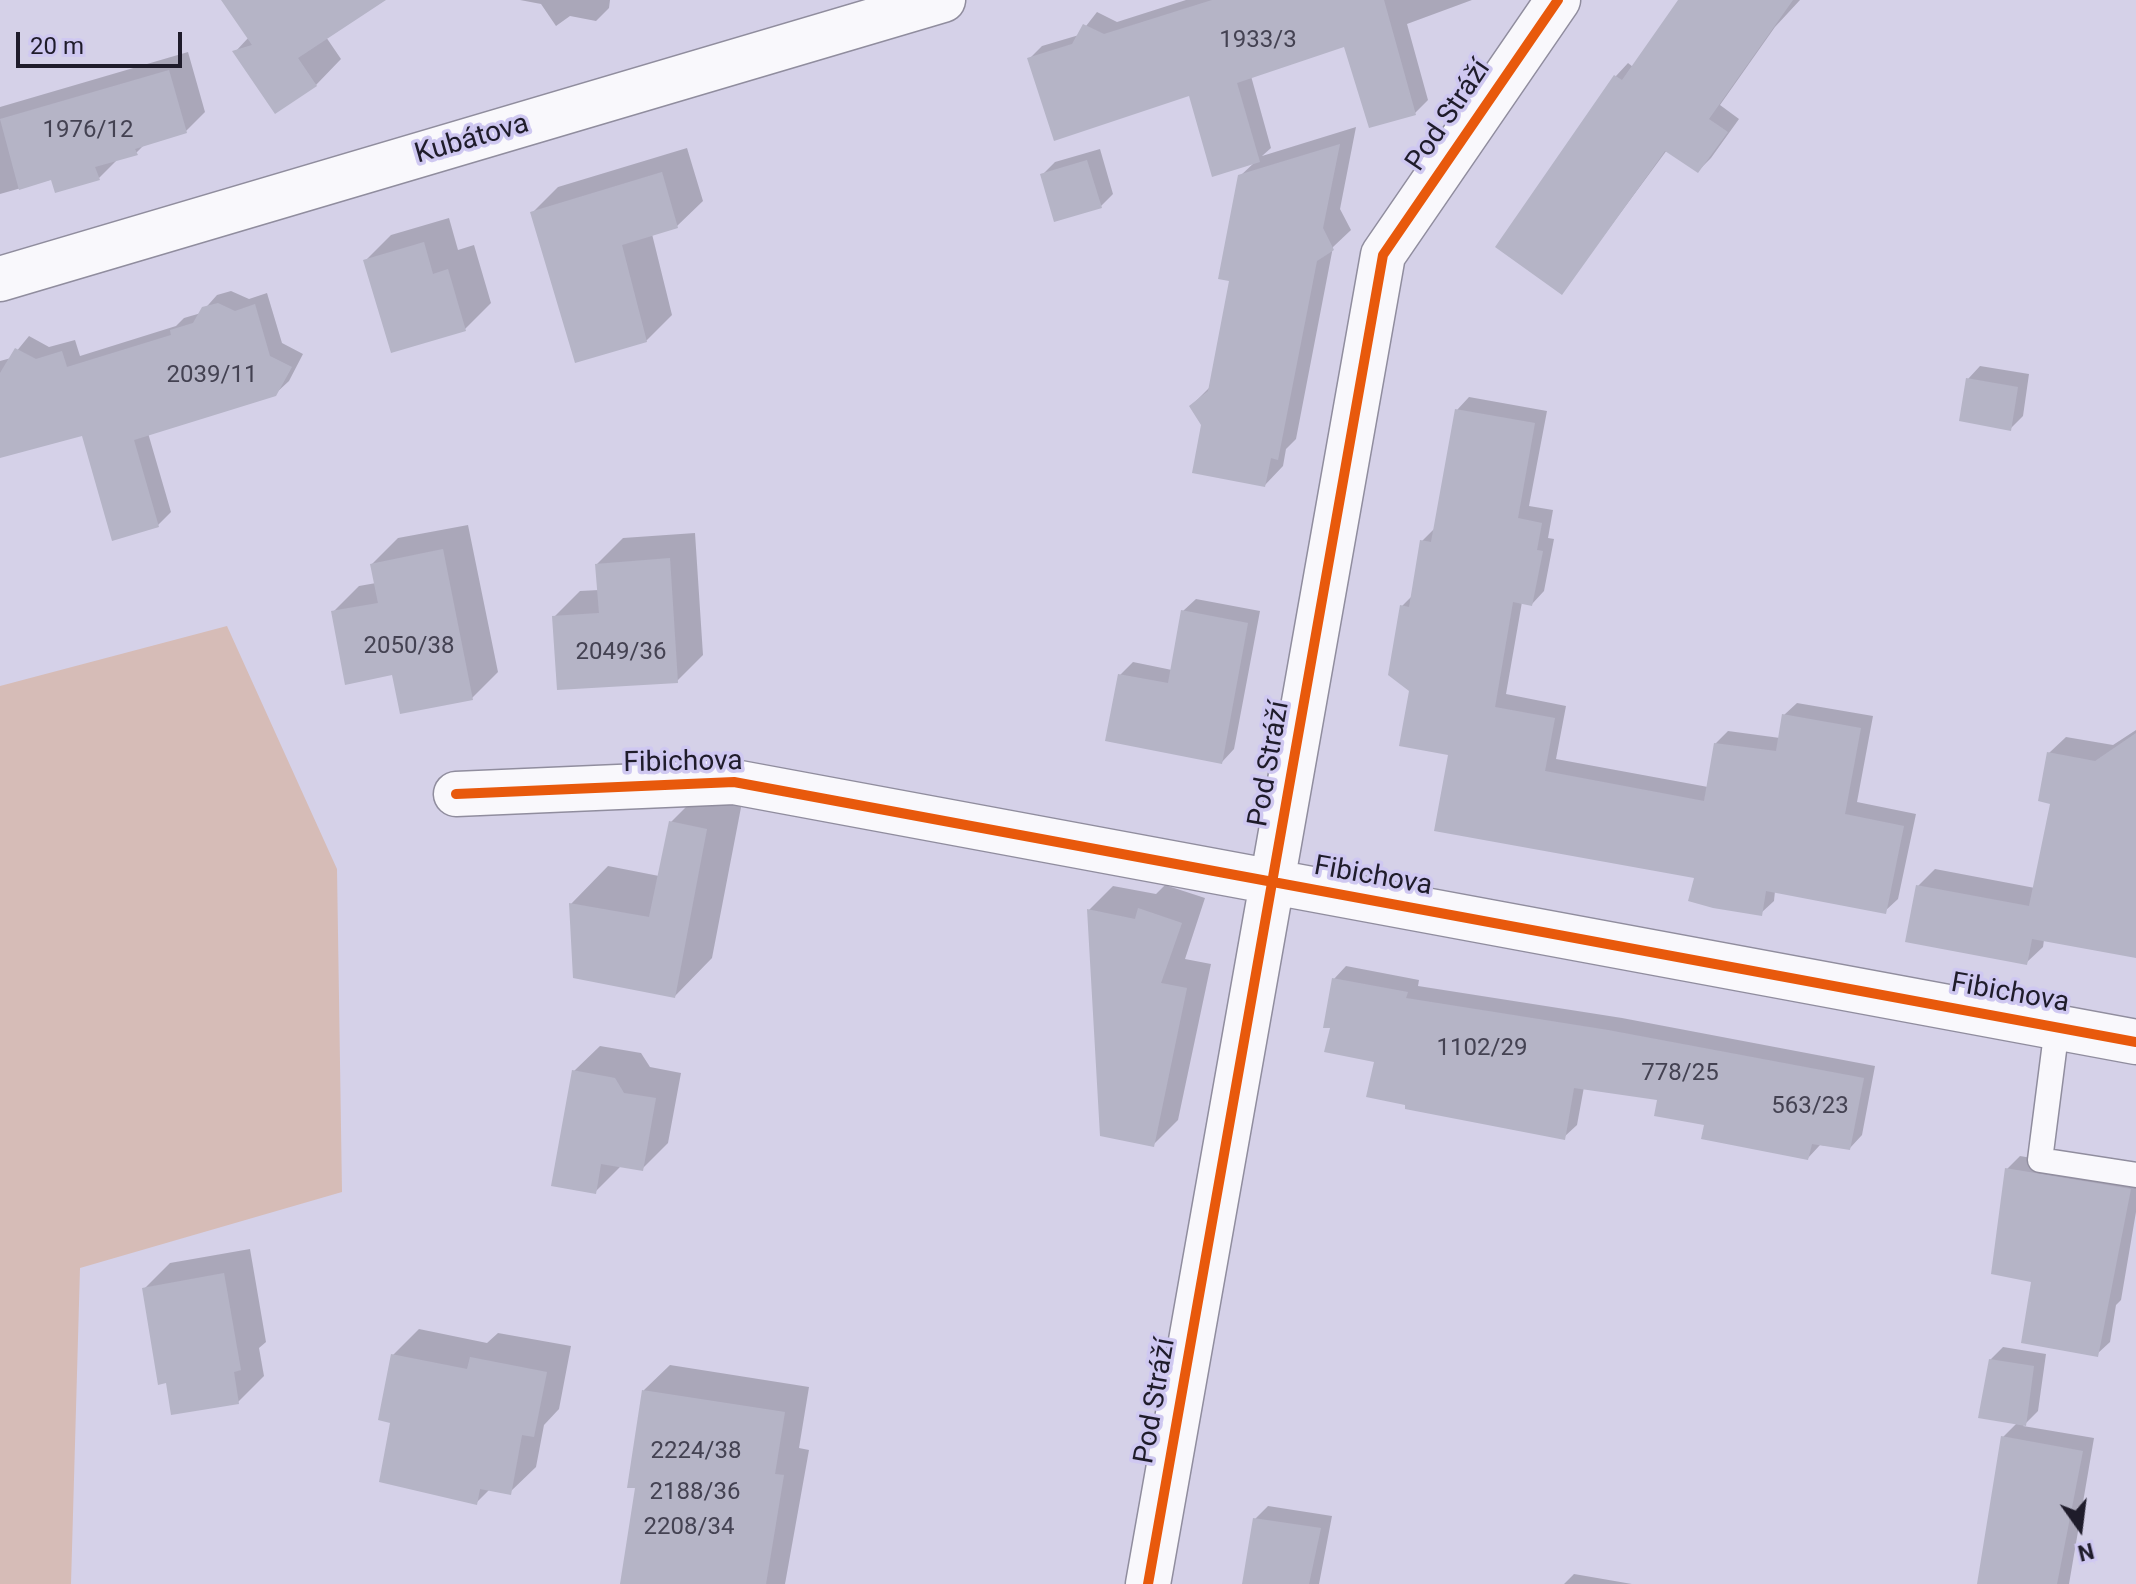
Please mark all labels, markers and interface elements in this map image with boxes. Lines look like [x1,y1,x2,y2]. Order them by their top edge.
scale bar [20,16,186,66]
house number: 1933/3 [1219,27,1297,55]
text: 20 m [30,32,84,60]
street label: Pod Stráží [1400,54,1498,178]
street label: Kubátova [411,108,533,172]
house number: 1976/12 [43,117,133,145]
house number: 2039/11 [167,362,257,390]
house number: 2050/38 [364,633,454,661]
house number: 2049/36 [576,639,666,667]
street label: Pod Stráží [1242,699,1298,829]
street label: Fibichova [623,745,743,781]
street label: Fibichova [1311,850,1435,904]
street label: Fibichova [1948,967,2072,1021]
house number: 1102/29 [1437,1035,1527,1063]
house number: 778/25 [1641,1060,1719,1088]
house number: 563/23 [1771,1093,1849,1121]
street label: Pod Stráží [1128,1336,1184,1466]
house number: 2224/38 [651,1438,741,1466]
house number: 2188/36 [650,1479,740,1507]
north arrow [2040,1488,2120,1568]
house number: 2208/34 [644,1514,734,1542]
text: N [2075,1538,2096,1566]

